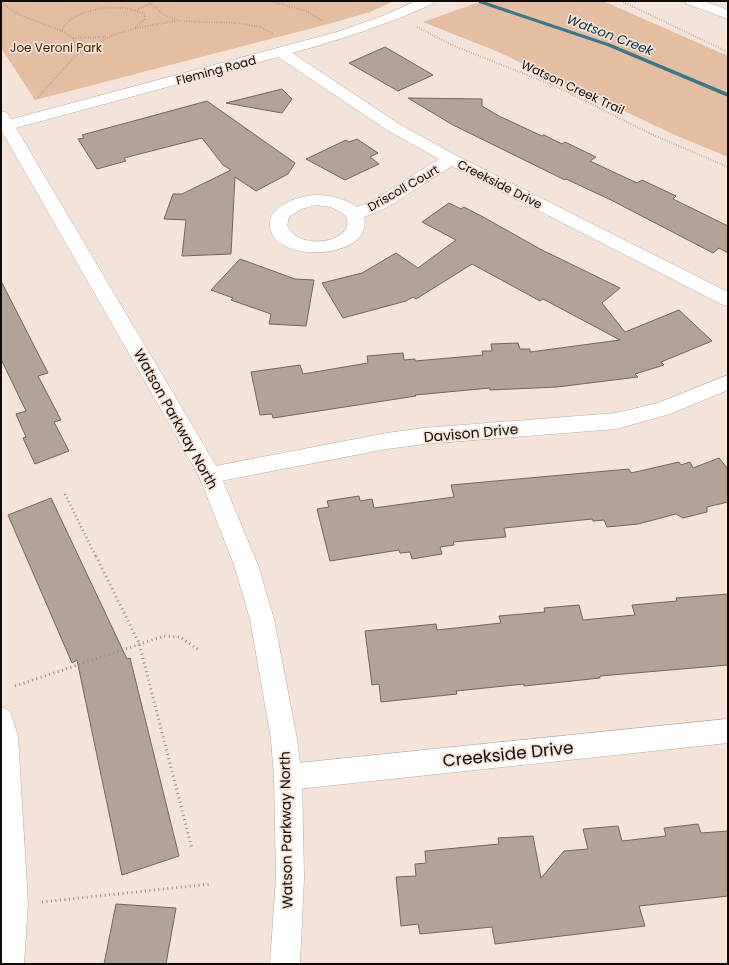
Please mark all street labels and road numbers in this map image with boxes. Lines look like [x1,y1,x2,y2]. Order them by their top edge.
street label: Fleming Road [174,51,258,89]
street label: Watson Creek Trail [519,56,627,118]
street label: Creekside Drive [455,155,545,213]
street label: Driscoll Court [364,161,442,215]
street label: Watson Parkway North [129,345,223,493]
street label: Davison Drive [423,419,519,447]
street label: Creekside Drive [441,735,575,773]
street label: Watson Parkway North [275,751,297,909]

